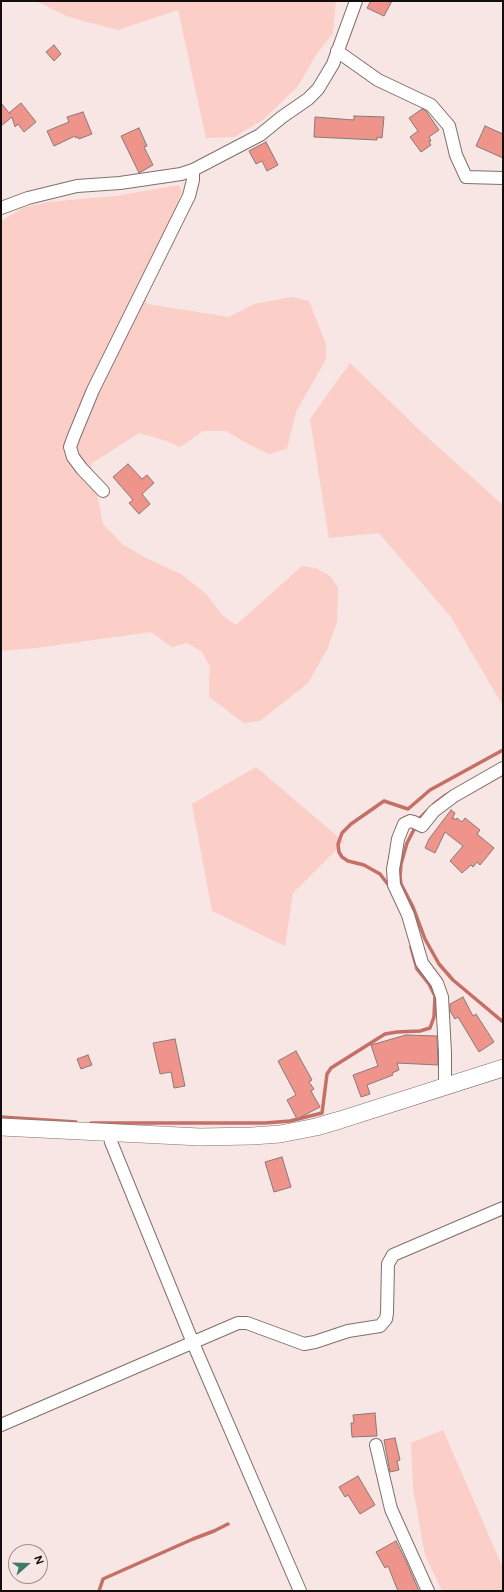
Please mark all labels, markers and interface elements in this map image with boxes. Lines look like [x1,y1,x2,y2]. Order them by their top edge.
north arrow [8,1544,48,1584]
text: N [31,1554,46,1566]

